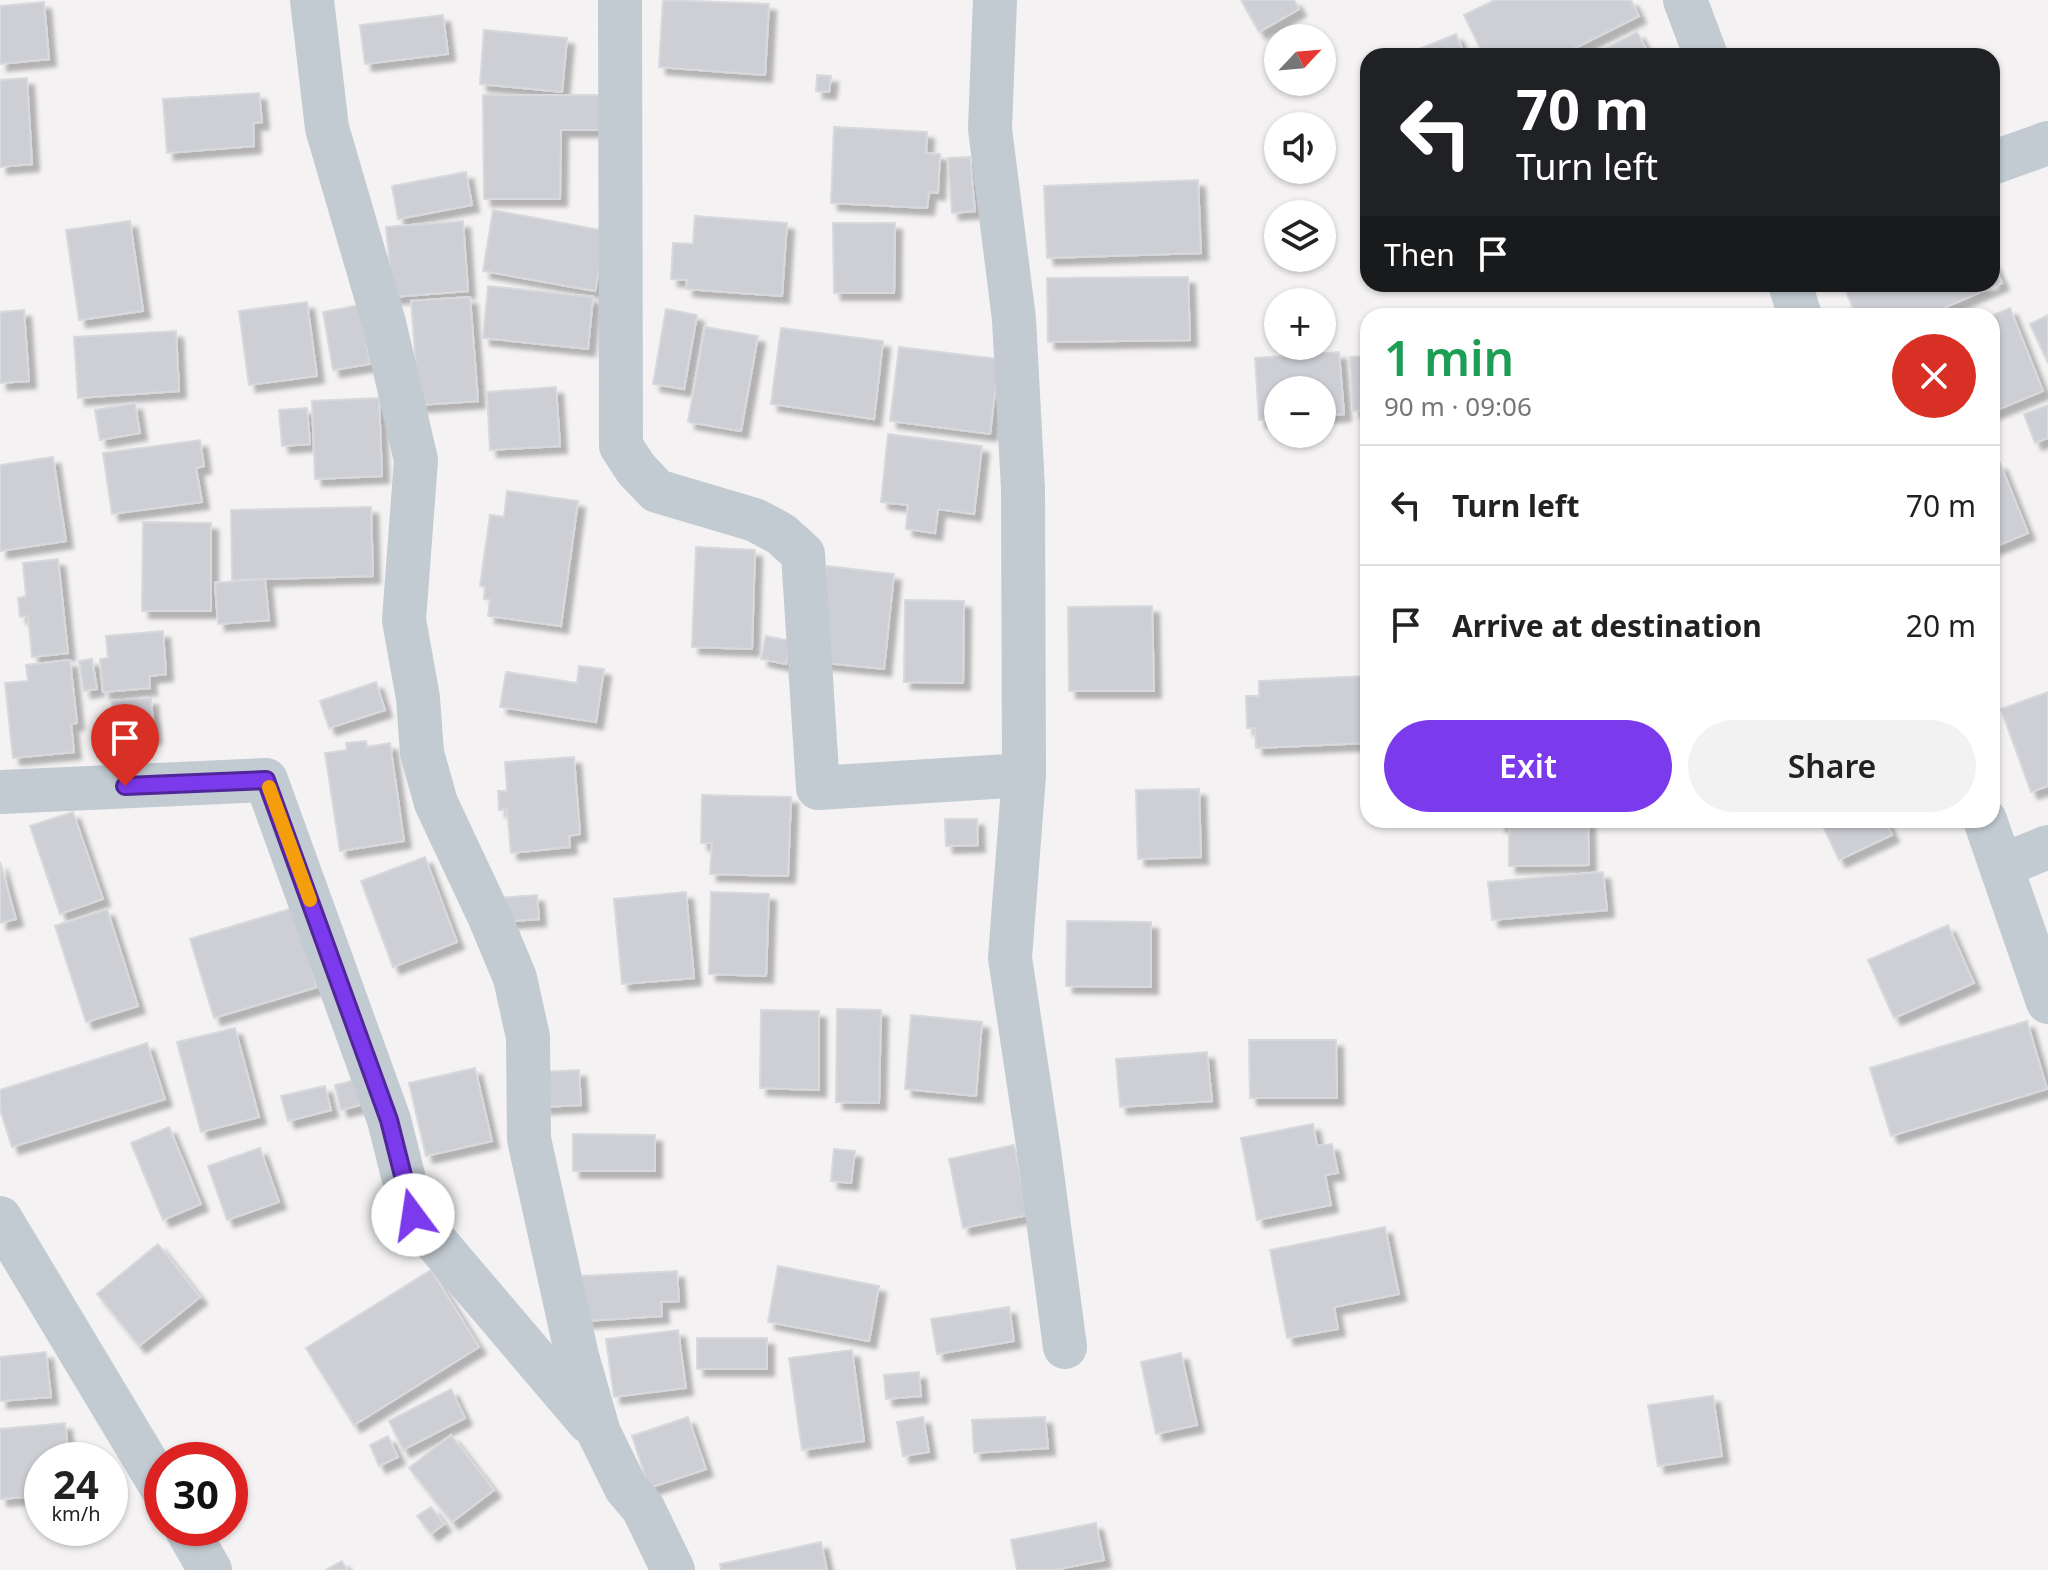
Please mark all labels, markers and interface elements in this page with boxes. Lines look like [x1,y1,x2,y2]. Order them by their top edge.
north arrow [1264,24,1336,96]
map controls [1264,24,1336,448]
text: 70 m [1516,70,1649,146]
icon: left [1384,80,1488,184]
button: sound [1264,112,1336,184]
text: Turn left [1516,142,1658,191]
button: layers [1264,200,1336,272]
icon: arrive [1471,232,1515,276]
text: Then [1384,234,1455,275]
button: + [1264,288,1336,360]
text: 1 min [1384,325,1514,390]
button: close [1892,334,1976,418]
button: − [1264,376,1336,448]
text: 90 m · 09:06 [1384,388,1532,424]
icon: left [1384,483,1428,527]
text: Turn left [1452,485,1580,526]
text: 70 m [1906,485,1976,526]
icon: arrive [1384,603,1428,647]
text: Arrive at destination [1452,605,1762,646]
text: 20 m [1906,605,1976,646]
pin [91,704,159,786]
icon: arrive [103,716,147,760]
button: Exit [1384,720,1672,812]
button: Share [1688,720,1976,812]
position arrow [371,1173,455,1257]
speed limit sign: 30 [144,1442,248,1546]
text: 24 [53,1456,99,1511]
text: km/h [51,1500,101,1527]

